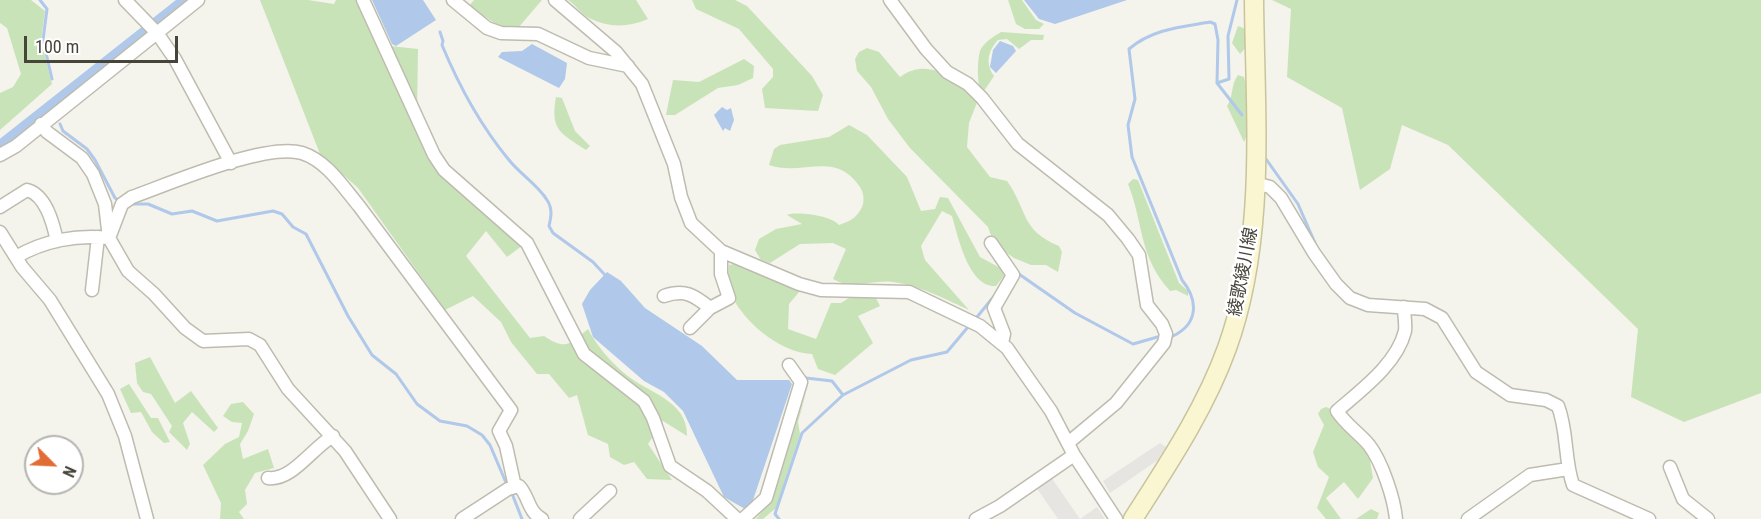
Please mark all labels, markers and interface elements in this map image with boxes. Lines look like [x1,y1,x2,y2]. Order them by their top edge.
scale bar [27,24,182,62]
text: 100 m [35,36,79,57]
street label: 綾歌綾川線 [1225,226,1263,318]
north arrow [24,435,84,495]
text: N [58,463,80,480]

